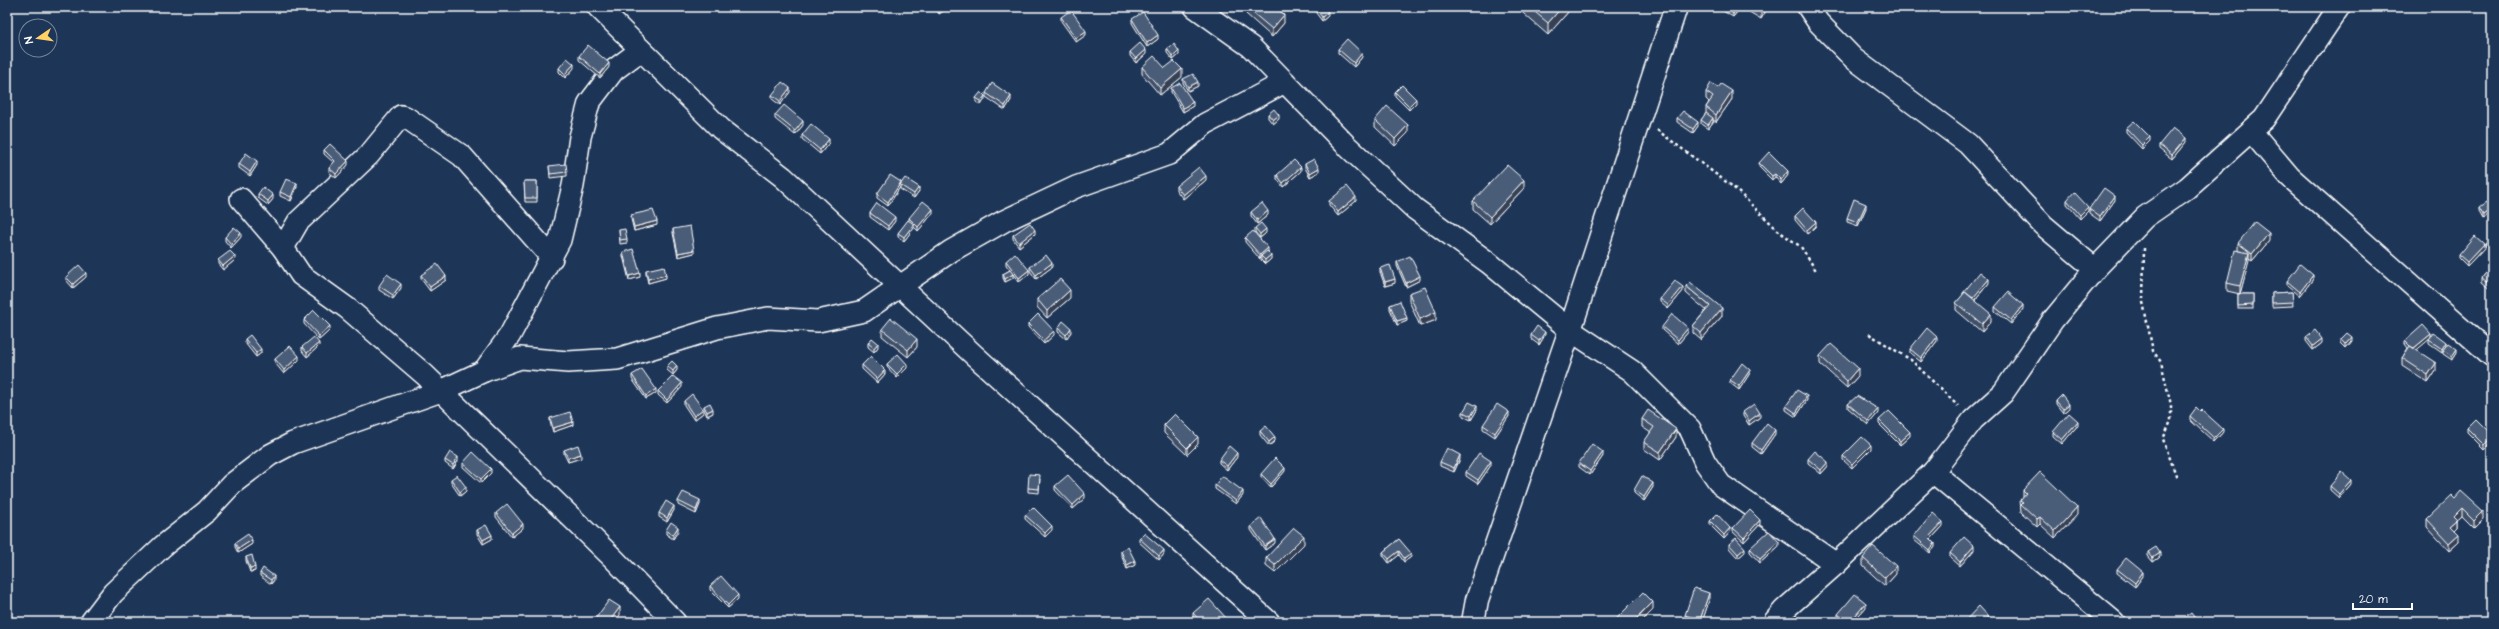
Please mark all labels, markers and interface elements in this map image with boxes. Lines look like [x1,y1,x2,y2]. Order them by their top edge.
north arrow [18,18,58,58]
text: N [21,35,37,45]
scale bar [2353,585,2412,611]
text: 20 m [2359,591,2388,608]

